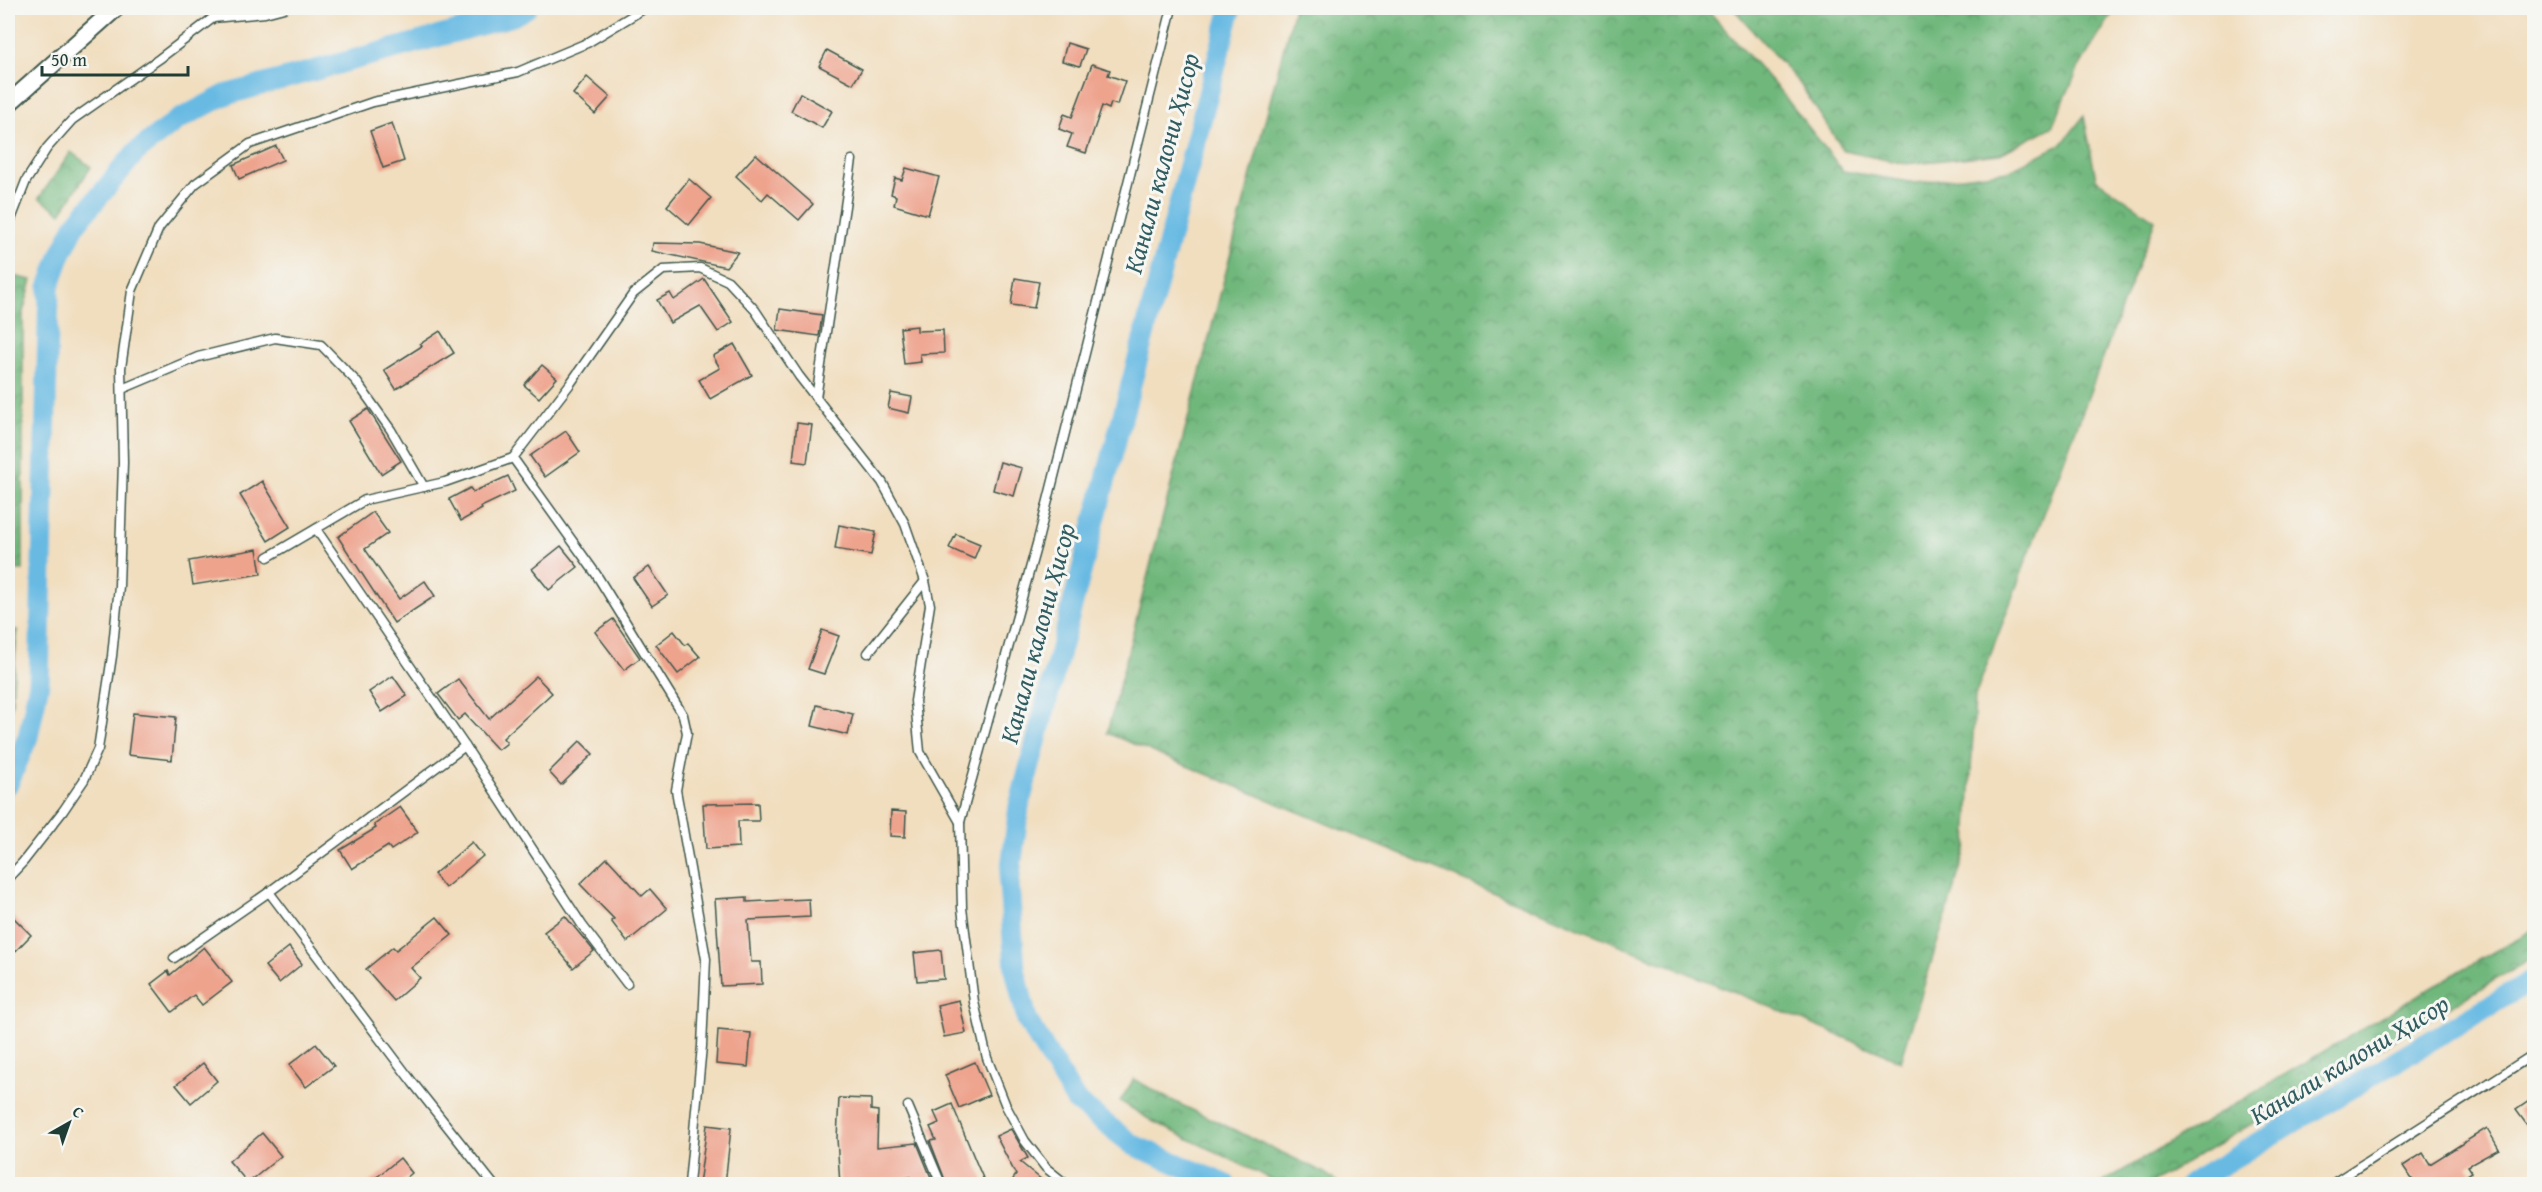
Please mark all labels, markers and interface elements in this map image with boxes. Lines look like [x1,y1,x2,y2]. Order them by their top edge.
scale bar [42,39,188,77]
text: 50 m [51,46,87,73]
water label: Канали калони Ҳисор [1113,48,1209,278]
water label: Канали калони Ҳисор [989,518,1085,748]
water label: Канали калони Ҳисор [2242,984,2456,1134]
north arrow [39,1093,99,1153]
text: С [67,1099,90,1124]

